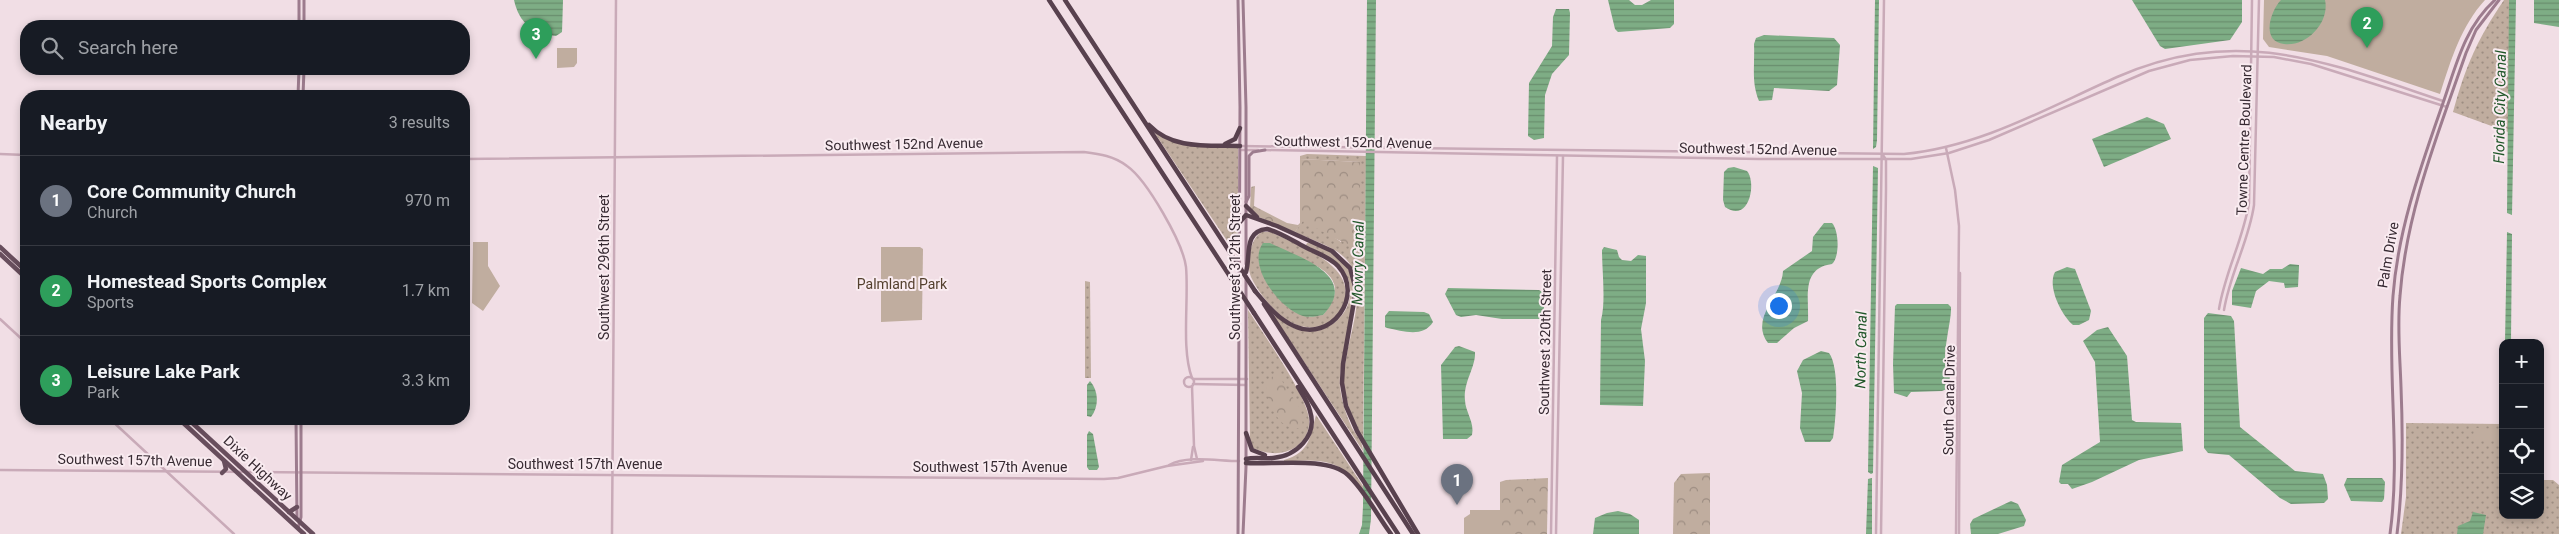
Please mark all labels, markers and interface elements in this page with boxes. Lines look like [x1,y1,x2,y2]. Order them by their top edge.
pin: 2 [2351,7,2383,48]
pin: 3 [520,18,552,59]
search box [20,20,470,75]
icon: search [38,34,66,62]
text: Search here [78,36,178,59]
water label: Florida City Canal [2490,50,2510,164]
street label: Towne Centre Boulevard [2233,64,2255,216]
text: Nearby [40,111,107,135]
text: 3 results [389,113,450,132]
street label: Southwest 152nd Avenue [1274,133,1432,151]
street label: Southwest 152nd Avenue [825,135,983,153]
street label: Southwest 152nd Avenue [1679,140,1837,158]
text: Core Community Church [87,180,296,203]
text: 1 [51,191,61,210]
text: 970 m [405,191,450,210]
street label: Southwest 296th Street [596,194,612,340]
street label: Southwest 312th Street [1227,194,1243,340]
text: Church [87,203,138,222]
water label: Mowry Canal [1348,220,1368,305]
street label: Palm Drive [2374,221,2402,289]
street label: Southwest 320th Street [1536,269,1554,415]
text: Homestead Sports Complex [87,270,327,293]
park label: Palmland Park [857,276,948,292]
text: 2 [51,281,61,300]
text: 1.7 km [402,281,450,300]
text: Sports [87,293,134,312]
your location [1766,293,1792,319]
water label: North Canal [1851,311,1871,389]
map controls [2499,339,2544,519]
button: + [2499,339,2544,384]
street label: South Canal Drive [1940,345,1958,455]
text: Leisure Lake Park [87,360,240,383]
text: 3 [51,371,61,390]
text: 3.3 km [402,371,450,390]
text: Park [87,383,119,402]
button: − [2499,384,2544,429]
button: locate [2499,429,2544,474]
street label: Dixie Highway [221,432,296,504]
street label: Southwest 157th Avenue [58,451,212,469]
street label: Southwest 157th Avenue [508,456,662,472]
street label: Southwest 157th Avenue [913,459,1067,475]
pin: 1 [1441,464,1473,505]
button: layers [2499,474,2544,519]

